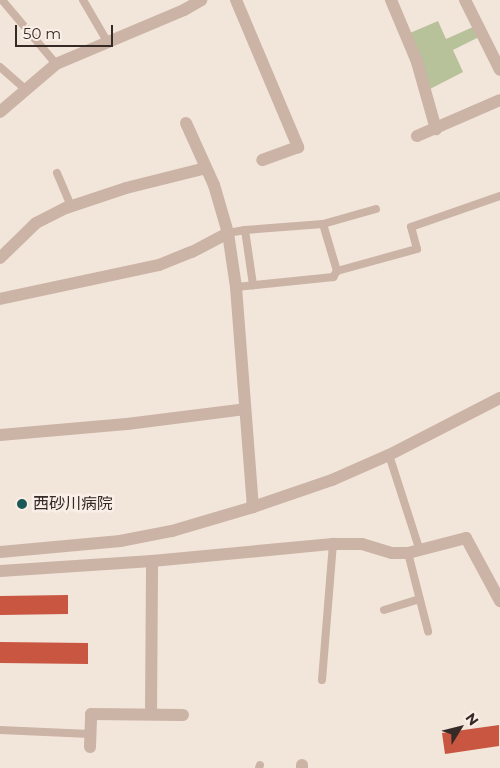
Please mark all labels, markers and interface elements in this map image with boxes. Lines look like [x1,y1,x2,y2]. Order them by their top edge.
scale bar [18,15,115,47]
text: 50 m [23,24,61,43]
place label: 西砂川病院 [33,494,113,514]
marker: 西砂川病院 [15,497,29,511]
north arrow [435,703,485,753]
text: N [462,709,483,729]

